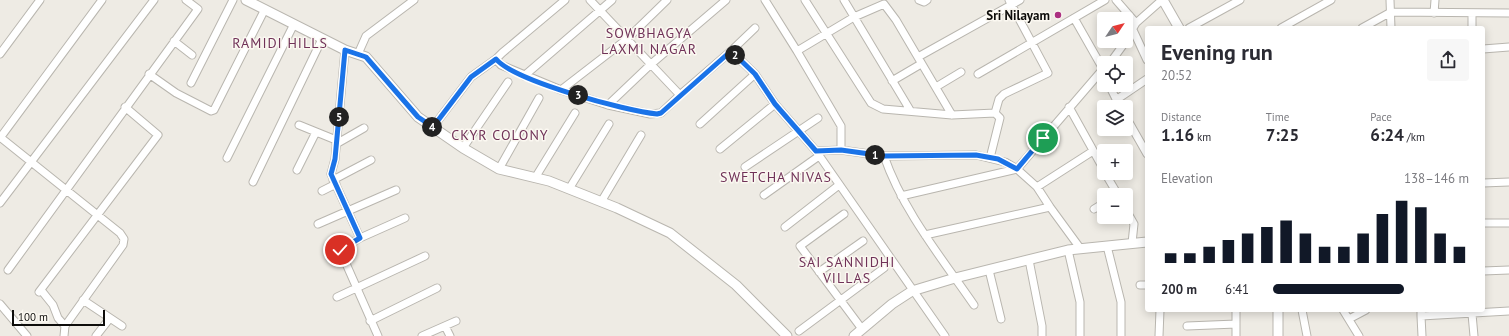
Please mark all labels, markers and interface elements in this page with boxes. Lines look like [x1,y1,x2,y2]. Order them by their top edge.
place label: Sri Nilayam [986,7,1050,24]
marker: Sri Nilayam [1053,10,1063,20]
north arrow [1097,12,1133,48]
map controls [1097,12,1133,224]
district label: SOWBHAGYA LAXMI NAGAR [601,24,697,58]
district label: RAMIDI HILLS [232,34,328,52]
text: Evening run [1161,38,1273,66]
button: share [1427,39,1469,81]
pin: 2 [725,45,745,65]
text: 2 [732,48,738,62]
button: locate [1097,56,1133,92]
text: 20:52 [1161,67,1192,84]
pin: 3 [568,85,588,105]
text: 3 [575,88,581,102]
button: layers [1097,100,1133,136]
pin: 5 [329,107,349,127]
text: 5 [336,110,342,124]
text: Distance [1161,110,1201,124]
text: Time [1266,110,1289,124]
text: Pace [1370,110,1392,124]
pin: 4 [422,117,442,137]
text: 4 [429,120,435,134]
pin [1026,121,1060,155]
text: 1.16 [1161,124,1194,146]
text: 7:25 [1266,124,1299,146]
text: 6:24 [1370,124,1404,146]
district label: CKYR COLONY [451,126,549,144]
icon: arrive [1032,127,1054,149]
text: km [1194,130,1211,144]
text: /km [1404,130,1425,144]
button: + [1097,144,1133,180]
pin: 1 [865,145,885,165]
text: 1 [872,148,878,162]
district label: SWETCHA NIVAS [720,168,832,186]
text: Elevation [1161,170,1213,187]
text: 138–146 m [1404,170,1469,187]
button: − [1097,188,1133,224]
pin [323,233,357,267]
icon: check [329,239,351,261]
district label: SAI SANNIDHI VILLAS [799,253,895,287]
text: 200 m [1161,281,1197,298]
text: 6:41 [1225,281,1249,298]
scale bar [12,308,105,327]
text: 100 m [18,310,48,324]

